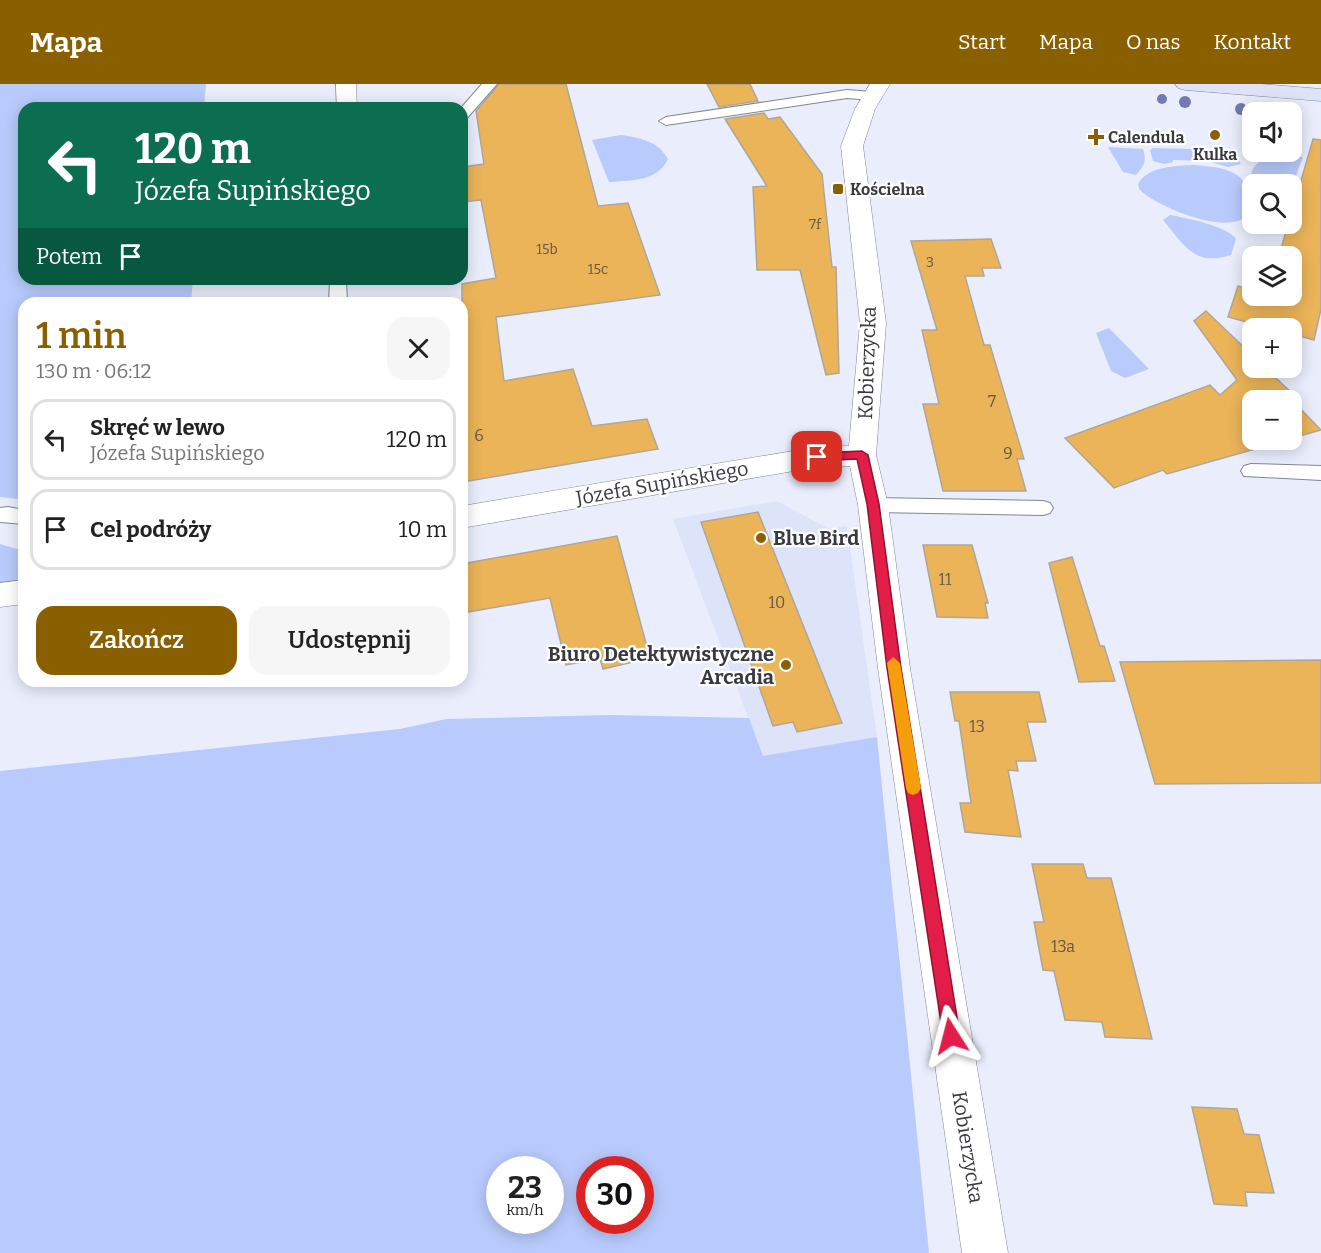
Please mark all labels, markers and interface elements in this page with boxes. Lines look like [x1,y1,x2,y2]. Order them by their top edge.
text: Mapa [30,26,103,59]
text: Start [958,29,1006,55]
text: Mapa [1039,29,1093,55]
text: O nas [1126,29,1181,55]
text: Kontakt [1214,29,1291,55]
map controls [1242,102,1302,450]
button: sound [1242,102,1302,162]
text: 120 m [135,124,251,174]
icon: left [36,126,114,204]
place label: Calendula [1108,128,1184,147]
marker: Kulka [1208,128,1222,142]
marker: Calendula [1089,130,1103,144]
place label: Kulka [1193,145,1237,164]
button: search [1242,174,1302,234]
text: Józefa Supińskiego [135,175,371,207]
place label: Kościelna [850,180,924,199]
marker: Kościelna [831,182,845,196]
house number: 7f [809,216,822,233]
icon: arrive [114,240,147,273]
house number: 15b [536,241,558,258]
text: Potem [36,243,102,270]
button: layers [1242,246,1302,306]
house number: 3 [926,254,934,271]
house number: 15c [588,261,608,278]
street label: Kobierzycka [853,306,881,420]
text: 1 min [36,314,127,358]
button: close [387,317,450,380]
button: + [1242,318,1302,378]
text: 130 m · 06:12 [36,359,151,383]
button: − [1242,390,1302,450]
house number: 7 [988,392,996,411]
text: Skręć w lewo [90,414,225,441]
icon: left [39,423,72,456]
text: 120 m [387,426,447,453]
house number: 6 [474,426,484,445]
pin [791,431,842,482]
icon: arrive [800,440,833,473]
text: Józefa Supińskiego [90,441,265,465]
house number: 9 [1003,444,1013,463]
street label: Józefa Supińskiego [573,456,750,510]
icon: arrive [39,513,72,546]
text: Cel podróży [90,516,211,543]
text: 10 m [399,516,447,543]
place label: Blue Bird [773,526,859,550]
marker: Blue Bird [754,531,768,545]
house number: 11 [939,570,952,589]
house number: 10 [769,593,785,612]
button: Zakończ [36,606,237,675]
button: Udostępnij [249,606,450,675]
place label: Biuro Detektywistyczne Arcadia [548,642,774,689]
marker: Biuro Detektywistyczne Arcadia [779,658,793,672]
house number: 13 [969,717,985,736]
house number: 13a [1051,937,1075,956]
position arrow [919,1004,983,1068]
street label: Kobierzycka [947,1089,989,1205]
speed limit sign: 30 [576,1156,654,1234]
text: 23 [508,1170,542,1206]
text: km/h [506,1201,544,1219]

